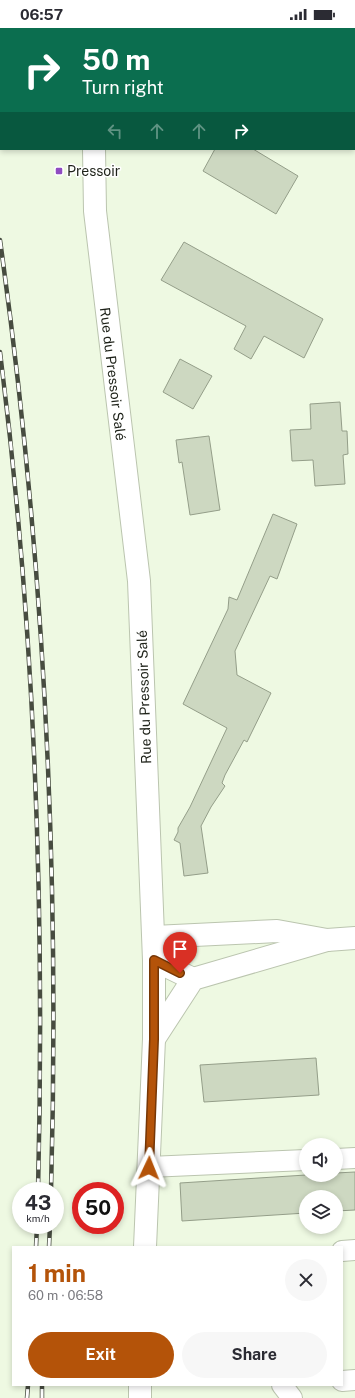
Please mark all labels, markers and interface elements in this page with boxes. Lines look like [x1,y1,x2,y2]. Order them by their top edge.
text: 06:57 [20,6,63,23]
text: 50 m [82,43,150,76]
icon: right [16,44,68,96]
text: Turn right [82,77,164,98]
icon: left [104,120,126,142]
icon: ahead [146,120,168,142]
icon: ahead [188,120,210,142]
icon: right [230,120,252,142]
place label: Pressoir [67,163,120,179]
marker: Pressoir [54,166,64,176]
street label: Rue du Pressoir Salé [97,307,129,442]
street label: Rue du Pressoir Salé [134,630,154,764]
pin [163,932,197,973]
icon: arrive [169,938,191,960]
map controls [299,1138,343,1234]
button: sound [299,1138,343,1182]
position arrow [128,1147,170,1189]
speed limit sign: 50 [72,1182,124,1234]
button: layers [299,1190,343,1234]
text: 43 [25,1191,51,1215]
text: km/h [26,1212,50,1224]
text: 1 min [28,1259,86,1287]
button: close [285,1259,327,1301]
text: 60 m · 06:58 [28,1288,103,1303]
button: Exit [28,1332,174,1378]
button: Share [182,1332,327,1378]

